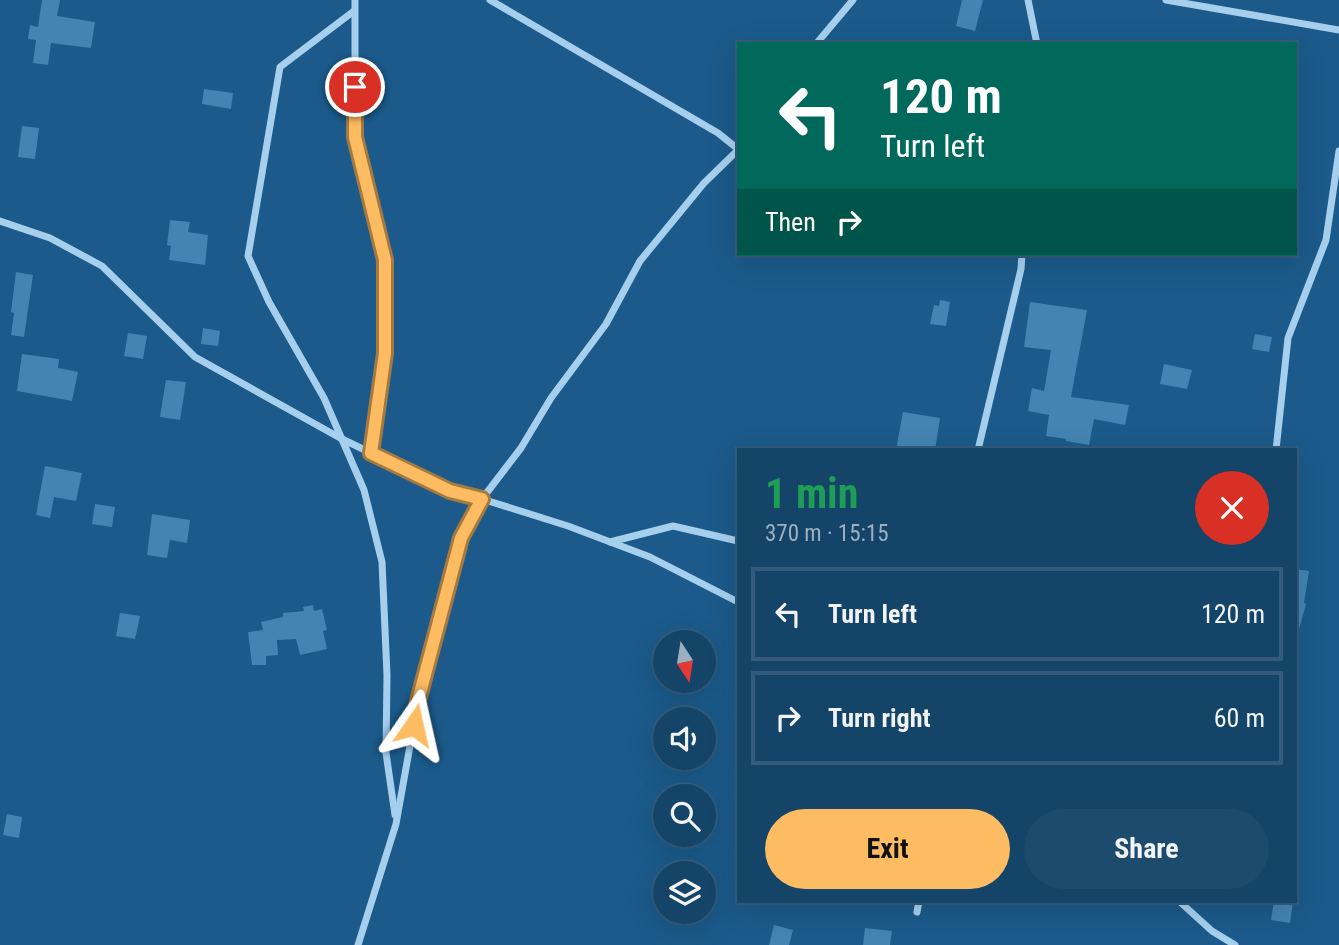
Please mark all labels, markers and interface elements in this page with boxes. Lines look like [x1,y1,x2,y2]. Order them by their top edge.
pin [325,57,385,117]
icon: arrive [336,68,374,106]
text: 120 m [880,68,1002,125]
icon: left [765,70,856,161]
text: Turn left [880,127,985,165]
icon: right [830,203,868,241]
text: Then [765,207,816,237]
text: 1 min [765,469,858,518]
button: close [1195,471,1269,545]
text: 370 m · 15:15 [765,520,889,547]
icon: left [769,595,807,633]
text: Turn left [828,599,917,629]
text: 120 m [1201,599,1265,629]
north arrow [653,630,716,693]
map controls [653,630,716,924]
position arrow [377,688,451,762]
icon: right [769,699,807,737]
text: Turn right [828,703,930,733]
text: 60 m [1214,703,1265,733]
button: sound [653,707,716,770]
button: search [653,784,716,847]
button: Exit [765,809,1010,889]
button: Share [1024,809,1269,889]
button: layers [653,861,716,924]

